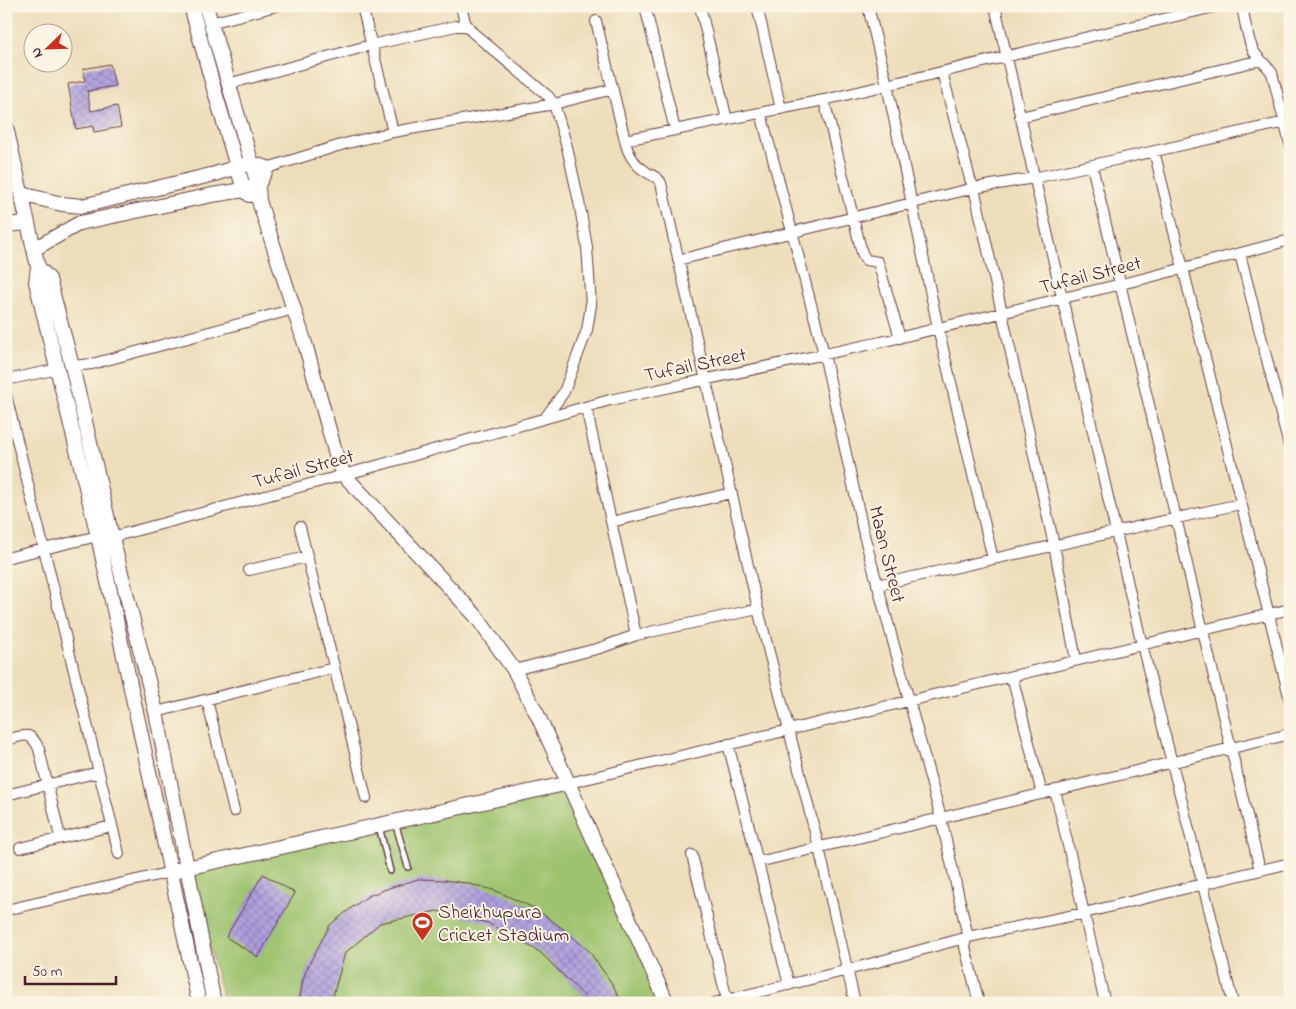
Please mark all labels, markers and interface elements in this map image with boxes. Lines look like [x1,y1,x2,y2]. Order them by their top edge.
north arrow [22,22,72,72]
text: N [26,44,49,61]
street label: Tufail Street [1037,250,1145,303]
street label: Tufail Street [642,341,750,391]
street label: Tufail Street [250,443,358,498]
street label: Maan Street [860,503,912,606]
place label: Sheikhupura Cricket Stadium [438,899,569,951]
sports icon: Sheikhupura Cricket Stadium [410,911,434,942]
scale bar [25,954,116,986]
text: 50 m [32,961,63,983]

